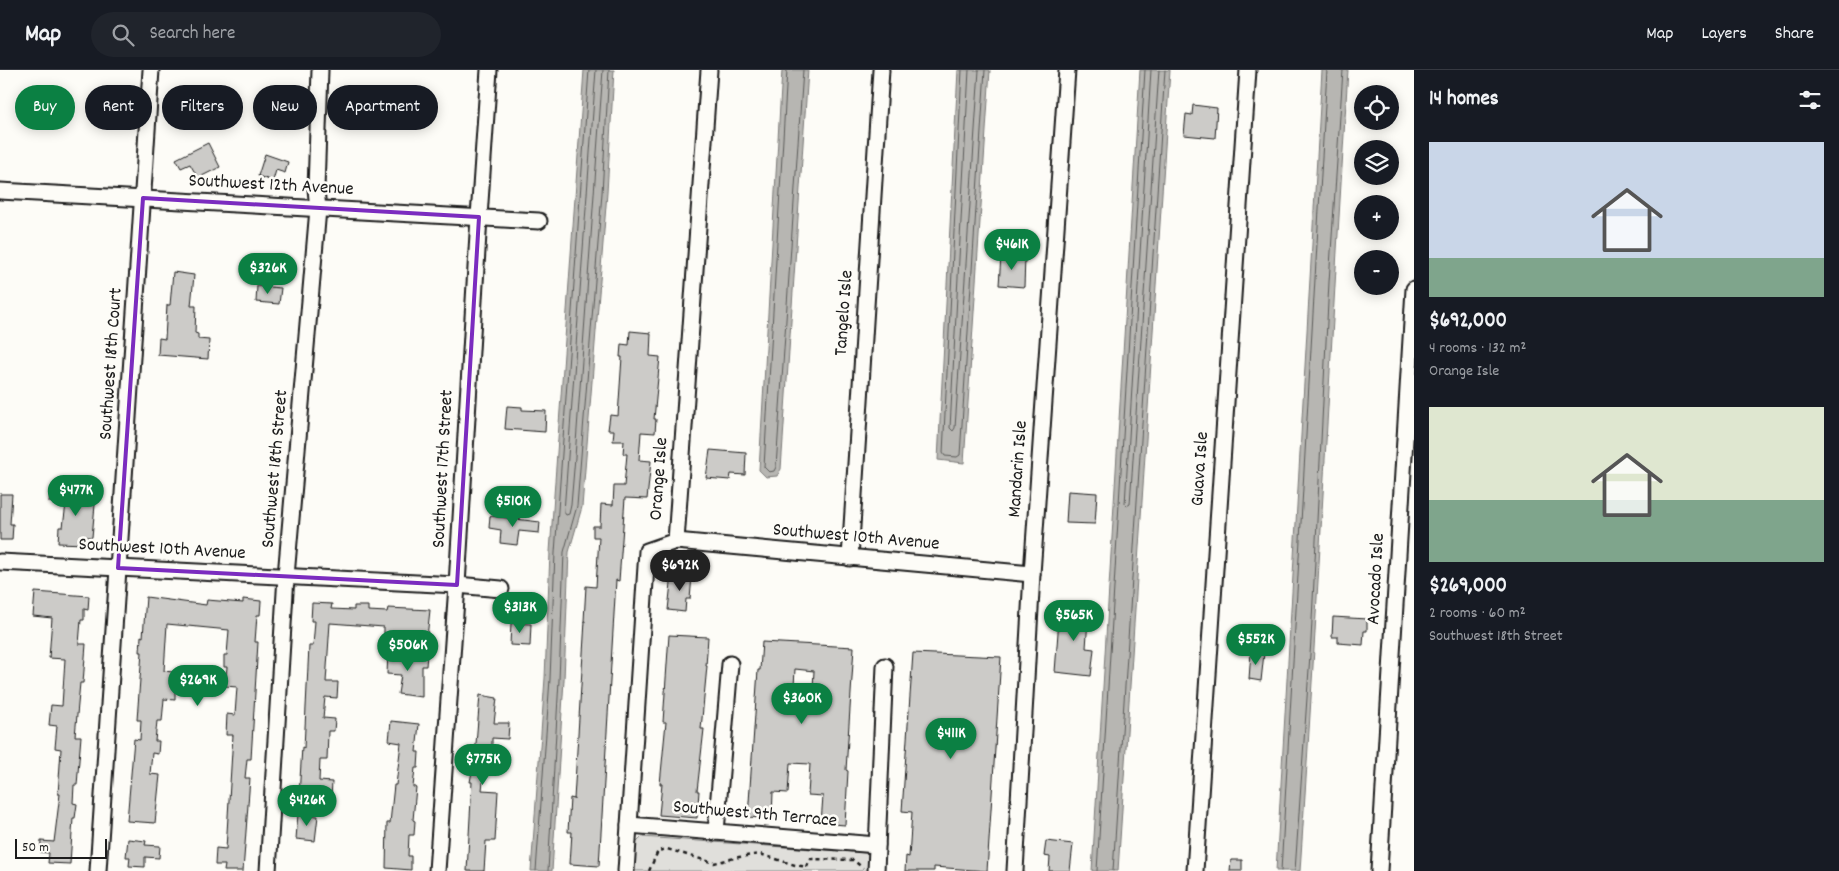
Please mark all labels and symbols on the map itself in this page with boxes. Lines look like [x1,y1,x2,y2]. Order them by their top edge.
street label: Southwest 12th Avenue [188,168,354,204]
pin: $461K [977,228,1047,271]
pin: $326K [233,252,303,295]
street label: Tangelo Isle [829,269,861,357]
street label: Southwest 18th Court [93,287,131,441]
street label: Southwest 18th Street [256,389,296,549]
street label: Southwest 17th Street [426,389,462,549]
street label: Mandarin Isle [1002,420,1036,518]
street label: Guava Isle [1185,431,1217,507]
street label: Orange Isle [644,436,676,522]
pin: $477K [41,474,111,517]
pin: $510K [478,486,548,528]
street label: Southwest 10th Avenue [772,517,940,559]
street label: Southwest 10th Avenue [78,532,246,568]
street label: Avocado Isle [1361,532,1393,626]
pin: $692K [645,550,715,592]
pin: $313K [485,592,555,634]
pin: $565K [1039,600,1109,642]
pin: $552K [1221,624,1291,666]
pin: $506K [373,630,443,672]
pin: $269K [163,664,233,707]
pin: $360K [767,682,837,725]
pin: $411K [916,718,986,760]
pin: $775K [448,744,518,786]
pin: $426K [272,784,342,827]
street label: Southwest 9th Terrace [672,794,838,836]
scale bar [15,836,108,859]

